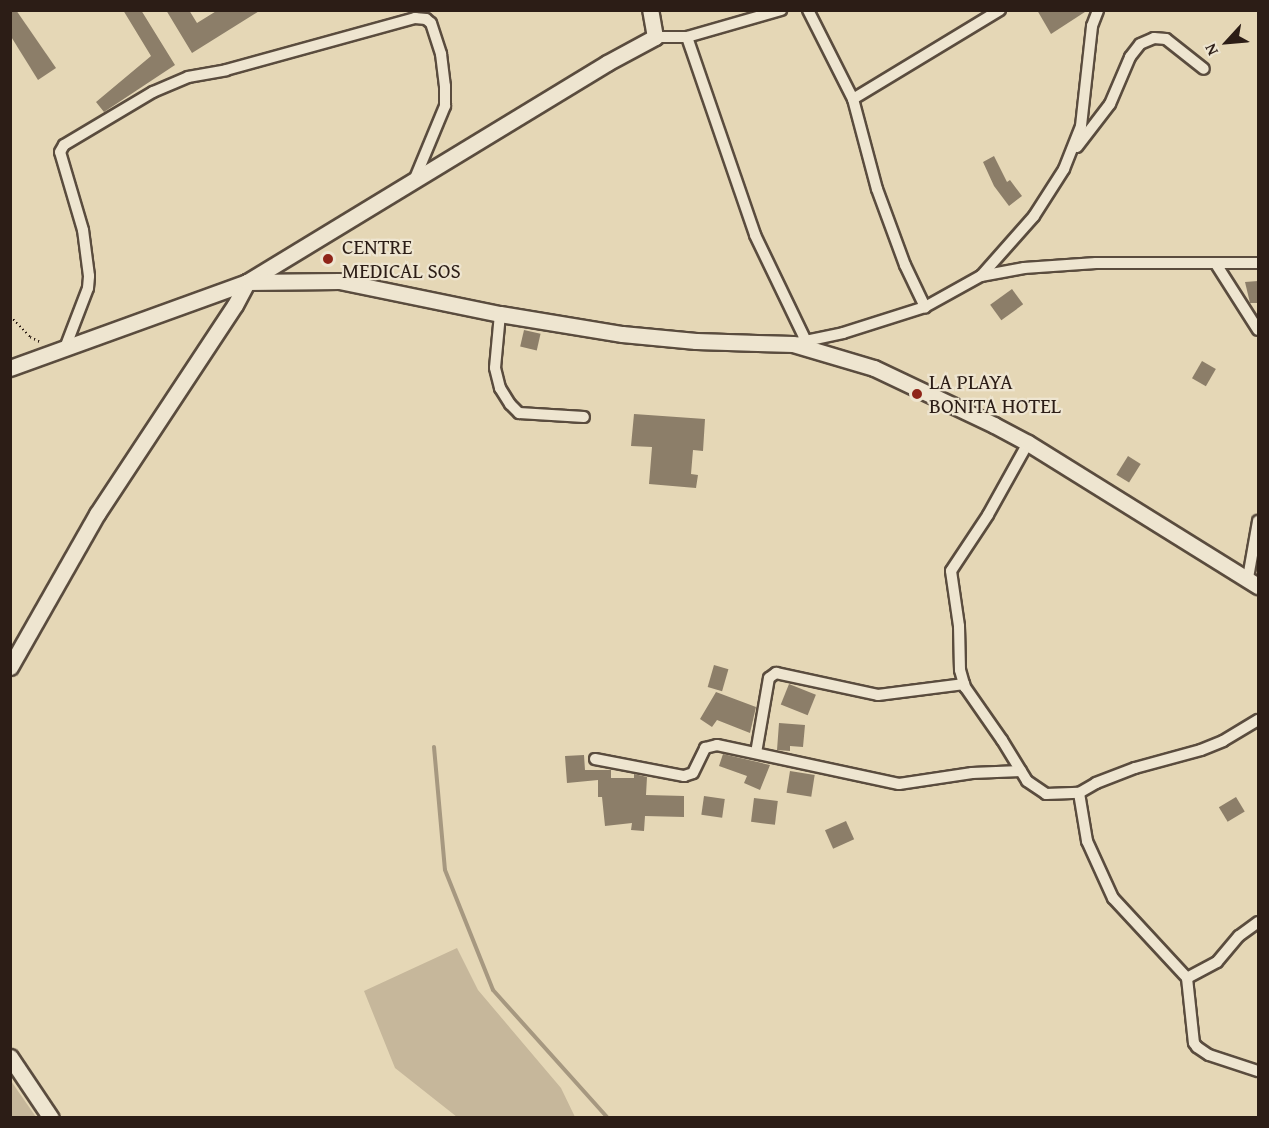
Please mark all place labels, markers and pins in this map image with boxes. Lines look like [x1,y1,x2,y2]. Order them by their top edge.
place label: CENTRE MEDICAL SOS [342,234,461,284]
marker: CENTRE MEDICAL SOS [319,250,337,268]
place label: LA PLAYA BONITA HOTEL [929,369,1061,419]
marker: LA PLAYA BONITA HOTEL [910,387,924,401]

